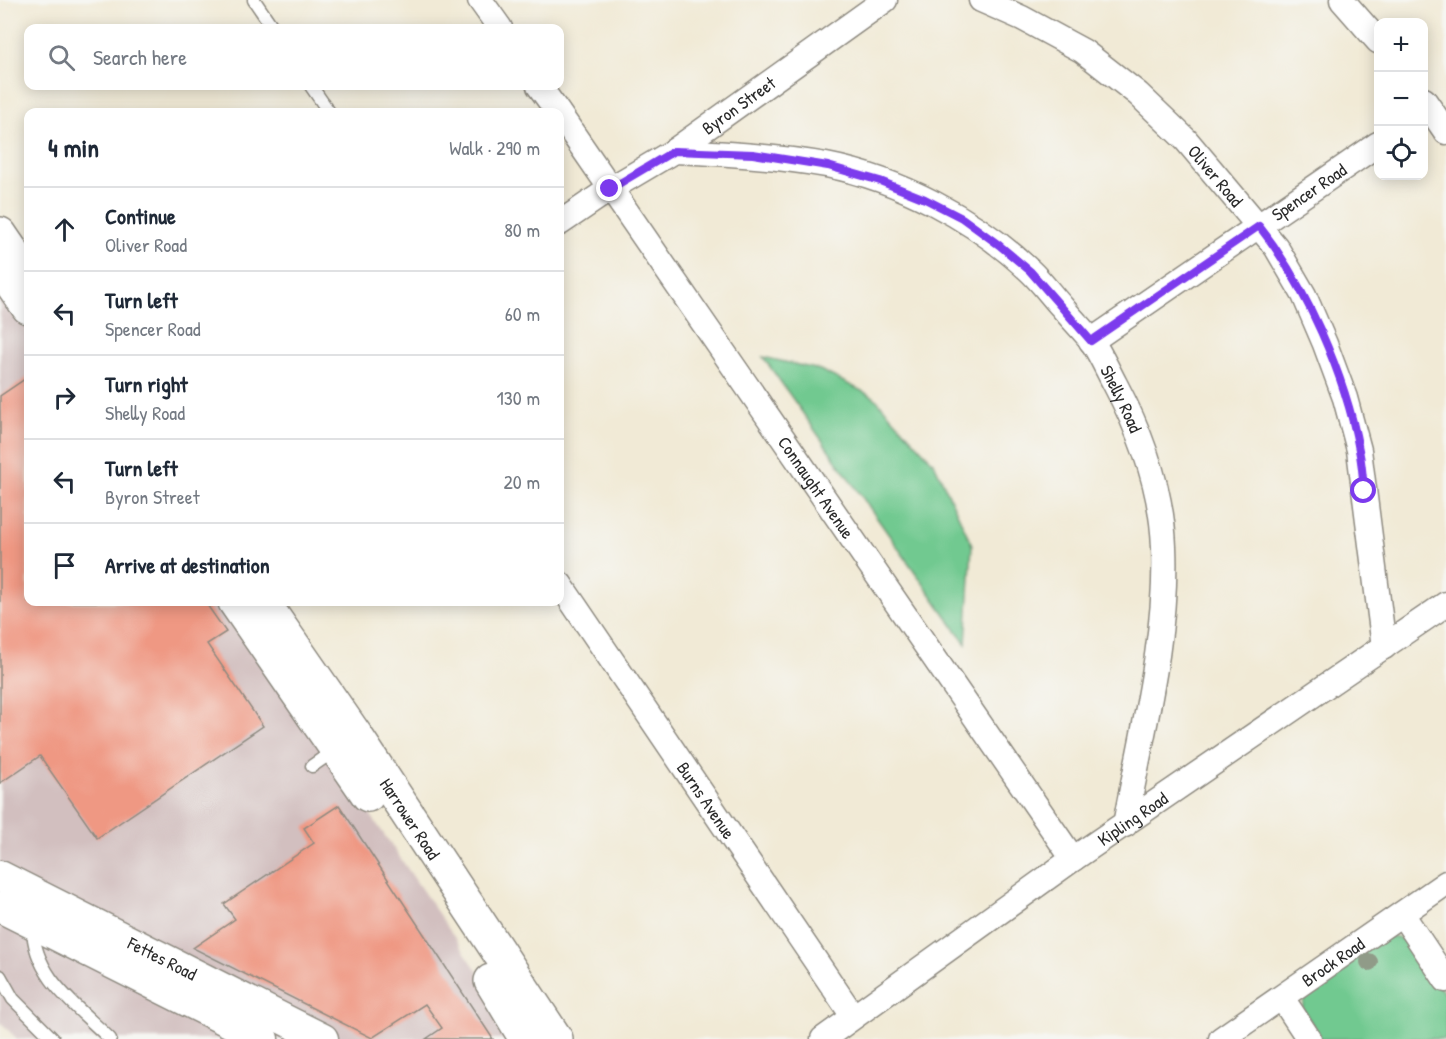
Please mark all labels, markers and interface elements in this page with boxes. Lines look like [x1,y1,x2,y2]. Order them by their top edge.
map controls [1374,18,1428,180]
button: + [1374,18,1428,72]
search box [24,24,564,90]
icon: search [45,41,78,74]
text: Search here [93,42,187,72]
street label: Byron Street [696,70,781,140]
button: − [1374,72,1428,126]
button: locate [1374,126,1428,180]
text: 4 min [48,130,99,165]
text: Walk · 290 m [449,134,540,161]
street label: Oliver Road [1183,139,1249,212]
street label: Spencer Road [1266,157,1351,226]
route end [596,175,622,201]
text: Continue [105,201,176,231]
icon: ahead [48,213,81,246]
text: 80 m [504,216,540,243]
text: Oliver Road [105,231,187,258]
text: Turn left [105,285,178,315]
icon: left [48,297,81,330]
text: 60 m [505,300,540,327]
text: Spencer Road [105,315,201,342]
street label: Shelly Road [1095,361,1149,436]
text: Turn right [105,369,188,399]
icon: right [48,381,81,414]
text: 130 m [497,384,540,411]
text: Shelly Road [105,399,185,426]
street label: Connaught Avenue [772,431,861,543]
text: Turn left [105,453,178,483]
icon: left [48,465,81,498]
text: 20 m [503,468,540,495]
route start [1350,477,1376,503]
text: Byron Street [105,483,200,510]
icon: arrive [48,549,81,582]
text: Arrive at destination [105,550,270,580]
street label: Burns Avenue [671,756,742,844]
street label: Harrower Road [374,773,446,864]
street label: Kipling Road [1092,786,1172,851]
street label: Fettes Road [123,930,201,986]
street label: Brock Road [1296,931,1369,992]

